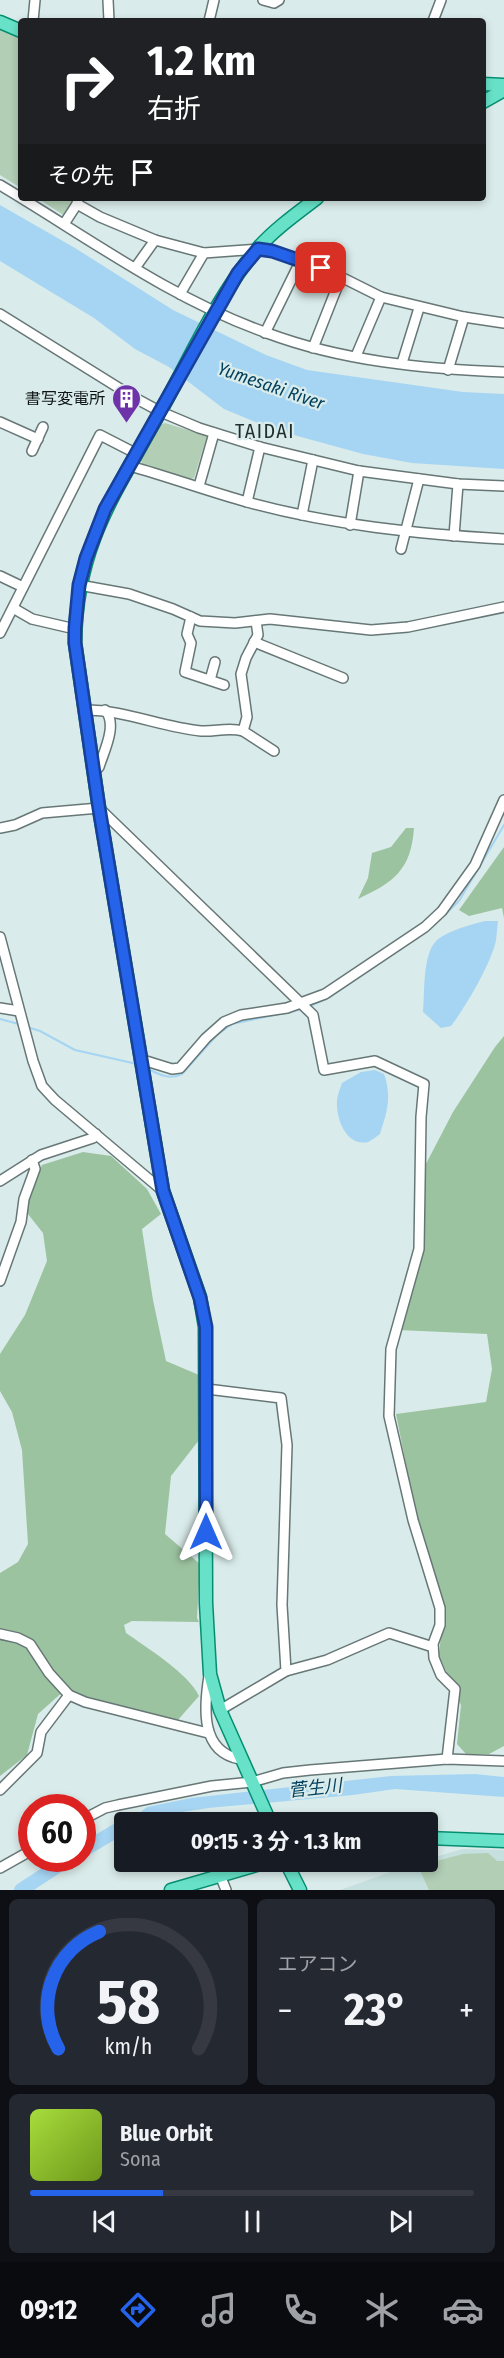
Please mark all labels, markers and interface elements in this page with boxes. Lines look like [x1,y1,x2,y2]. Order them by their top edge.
text: 1.2 km [147,36,256,86]
icon: right [48,42,126,120]
text: 右折 [147,93,201,125]
icon: arrive [126,156,159,189]
text: その先 [48,162,114,189]
pin [295,242,346,293]
icon: arrive [304,251,337,284]
water label: Yumesaki River [215,358,328,415]
building icon: 書写変電所 [110,382,142,424]
place label: 書写変電所 [25,389,105,408]
district label: TAIDAI [235,419,295,443]
position arrow [174,1500,238,1564]
water label: 菅生川 [287,1774,345,1802]
speed limit sign: 60 [18,1794,96,1872]
text: 09:15 · 3 分 · 1.3 km [191,1828,361,1855]
text: エアコン [278,1952,358,1976]
text: 58 [96,1965,160,2040]
text: 23° [344,1983,407,2037]
text: − [278,1991,292,2031]
text: + [459,1991,474,2031]
text: km/h [104,2034,152,2060]
text: Blue Orbit [120,2120,213,2147]
text: Sona [120,2147,161,2171]
icon: previous [88,2205,121,2238]
icon: pause [236,2205,269,2238]
icon: next [384,2205,417,2238]
icon: directions [117,2289,159,2331]
icon: music [198,2289,240,2331]
icon: phone [279,2289,321,2331]
icon: climate [361,2289,403,2331]
icon: car [442,2289,484,2331]
text: 09:12 [20,2294,77,2326]

